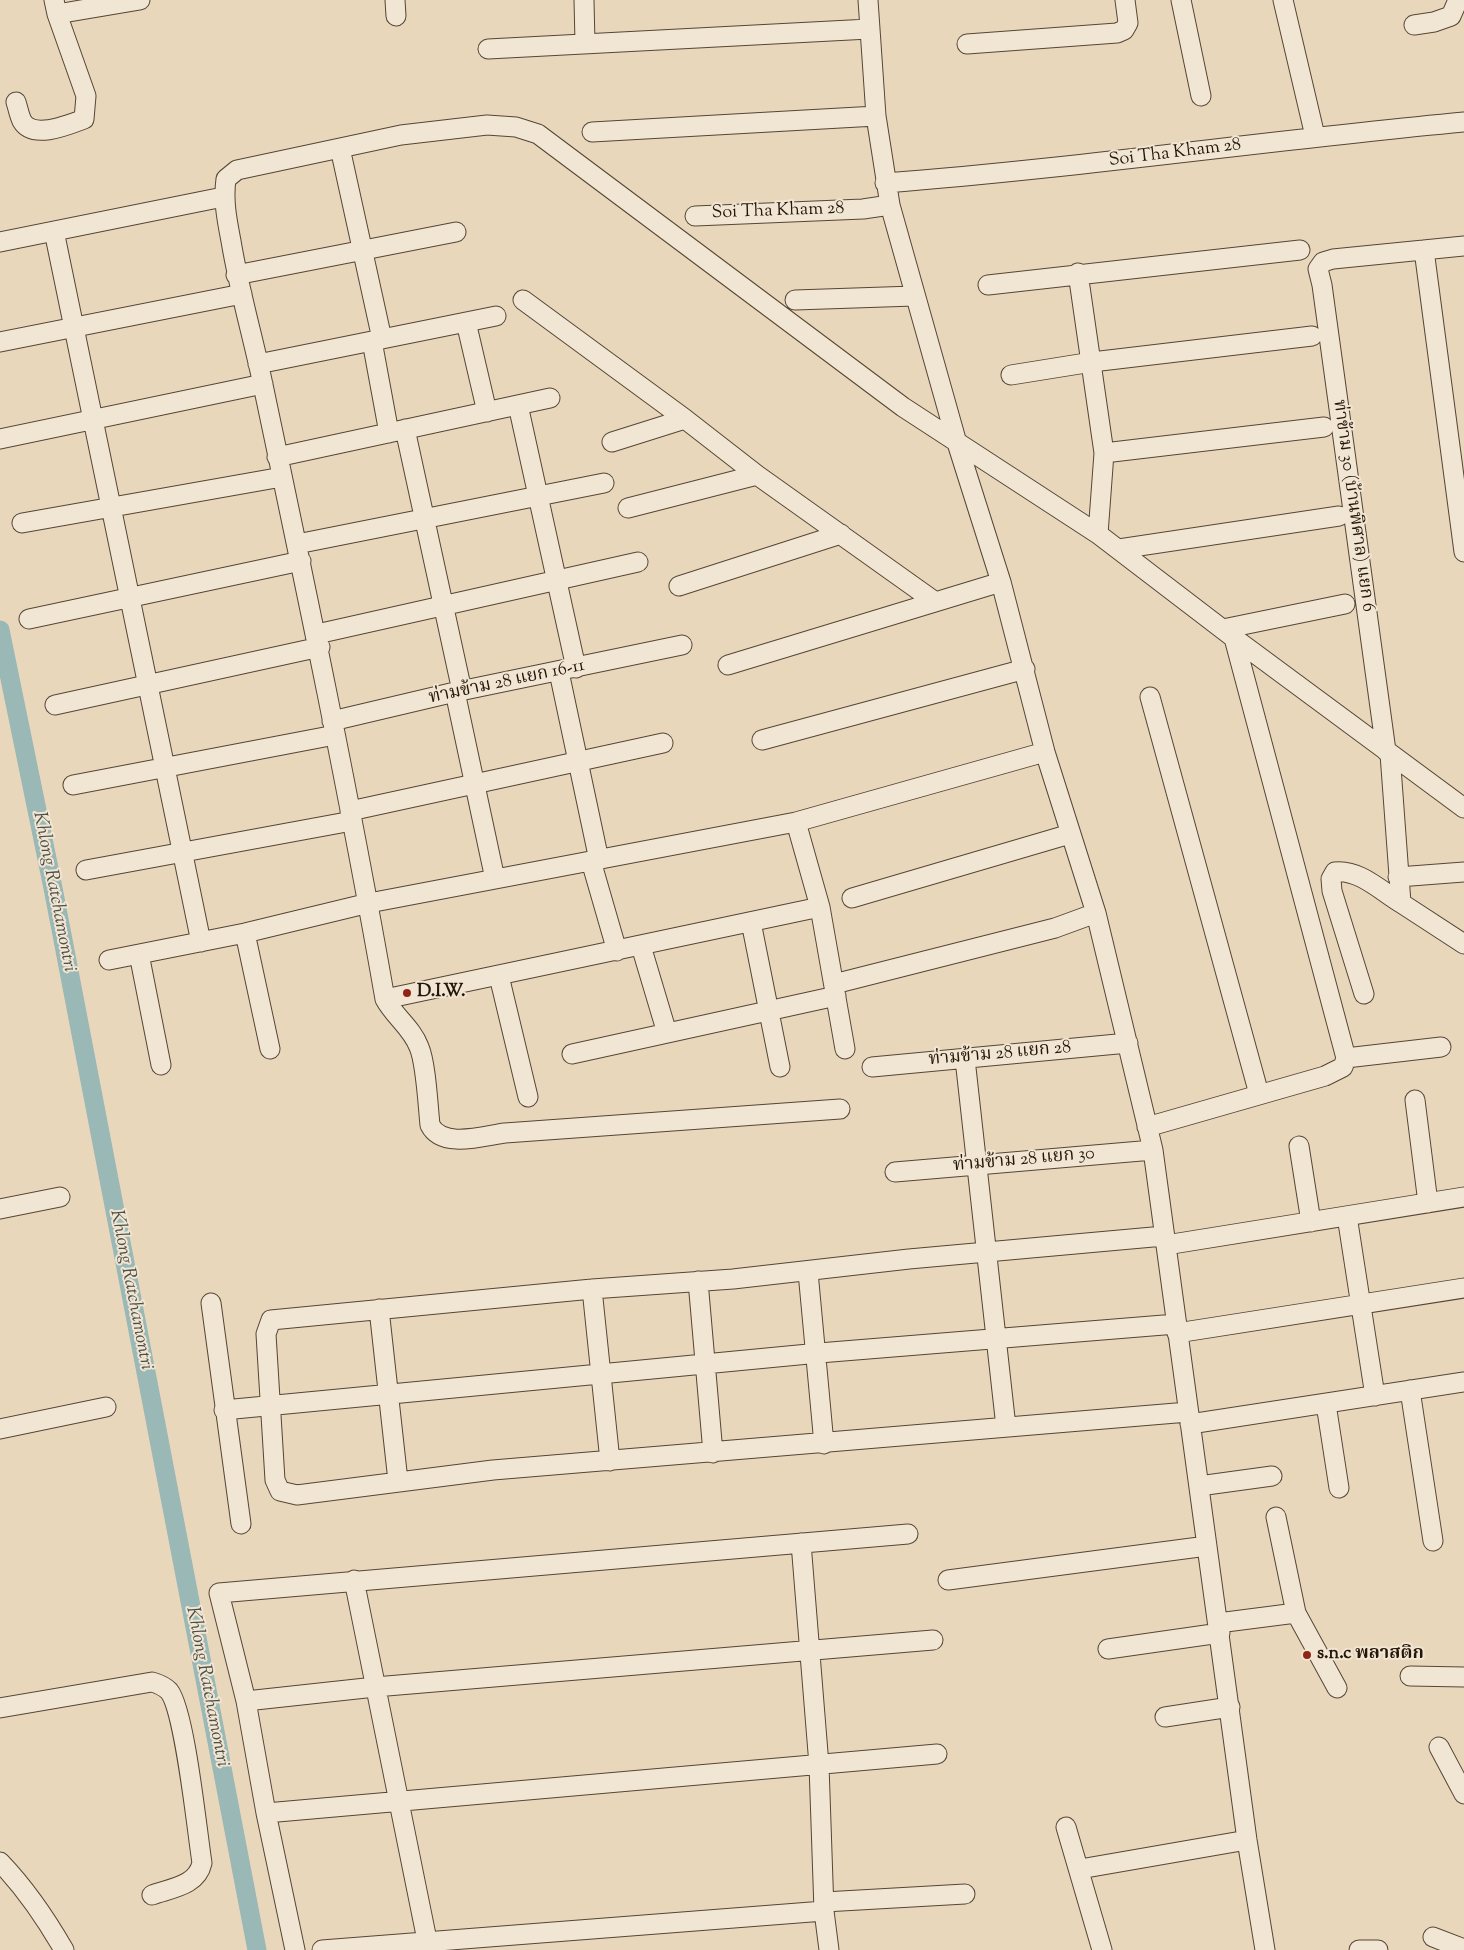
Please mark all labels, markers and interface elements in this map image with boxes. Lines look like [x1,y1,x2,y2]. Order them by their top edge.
street label: Soi Tha Kham 28 [1108,135,1242,173]
street label: Soi Tha Kham 28 [711,199,845,225]
street label: ท่าข้าม 30 (บ้านพิศาล) แยก 6 [1326,399,1378,613]
street label: ท่ามข้าม 28 แยก 16-11 [427,656,587,710]
water label: Khlong Ratchamontri [26,810,80,974]
place label: D.I.W. [417,982,465,1004]
marker: D.I.W. [401,987,413,999]
street label: ท่ามข้าม 28 แยก 28 [928,1038,1072,1072]
street label: ท่ามข้าม 28 แยก 30 [952,1144,1096,1178]
water label: Khlong Ratchamontri [103,1208,157,1372]
water label: Khlong Ratchamontri [179,1605,233,1769]
place label: s.n.c พลาสติก [1317,1644,1424,1666]
marker: s.n.c พลาสติก [1301,1649,1313,1661]

